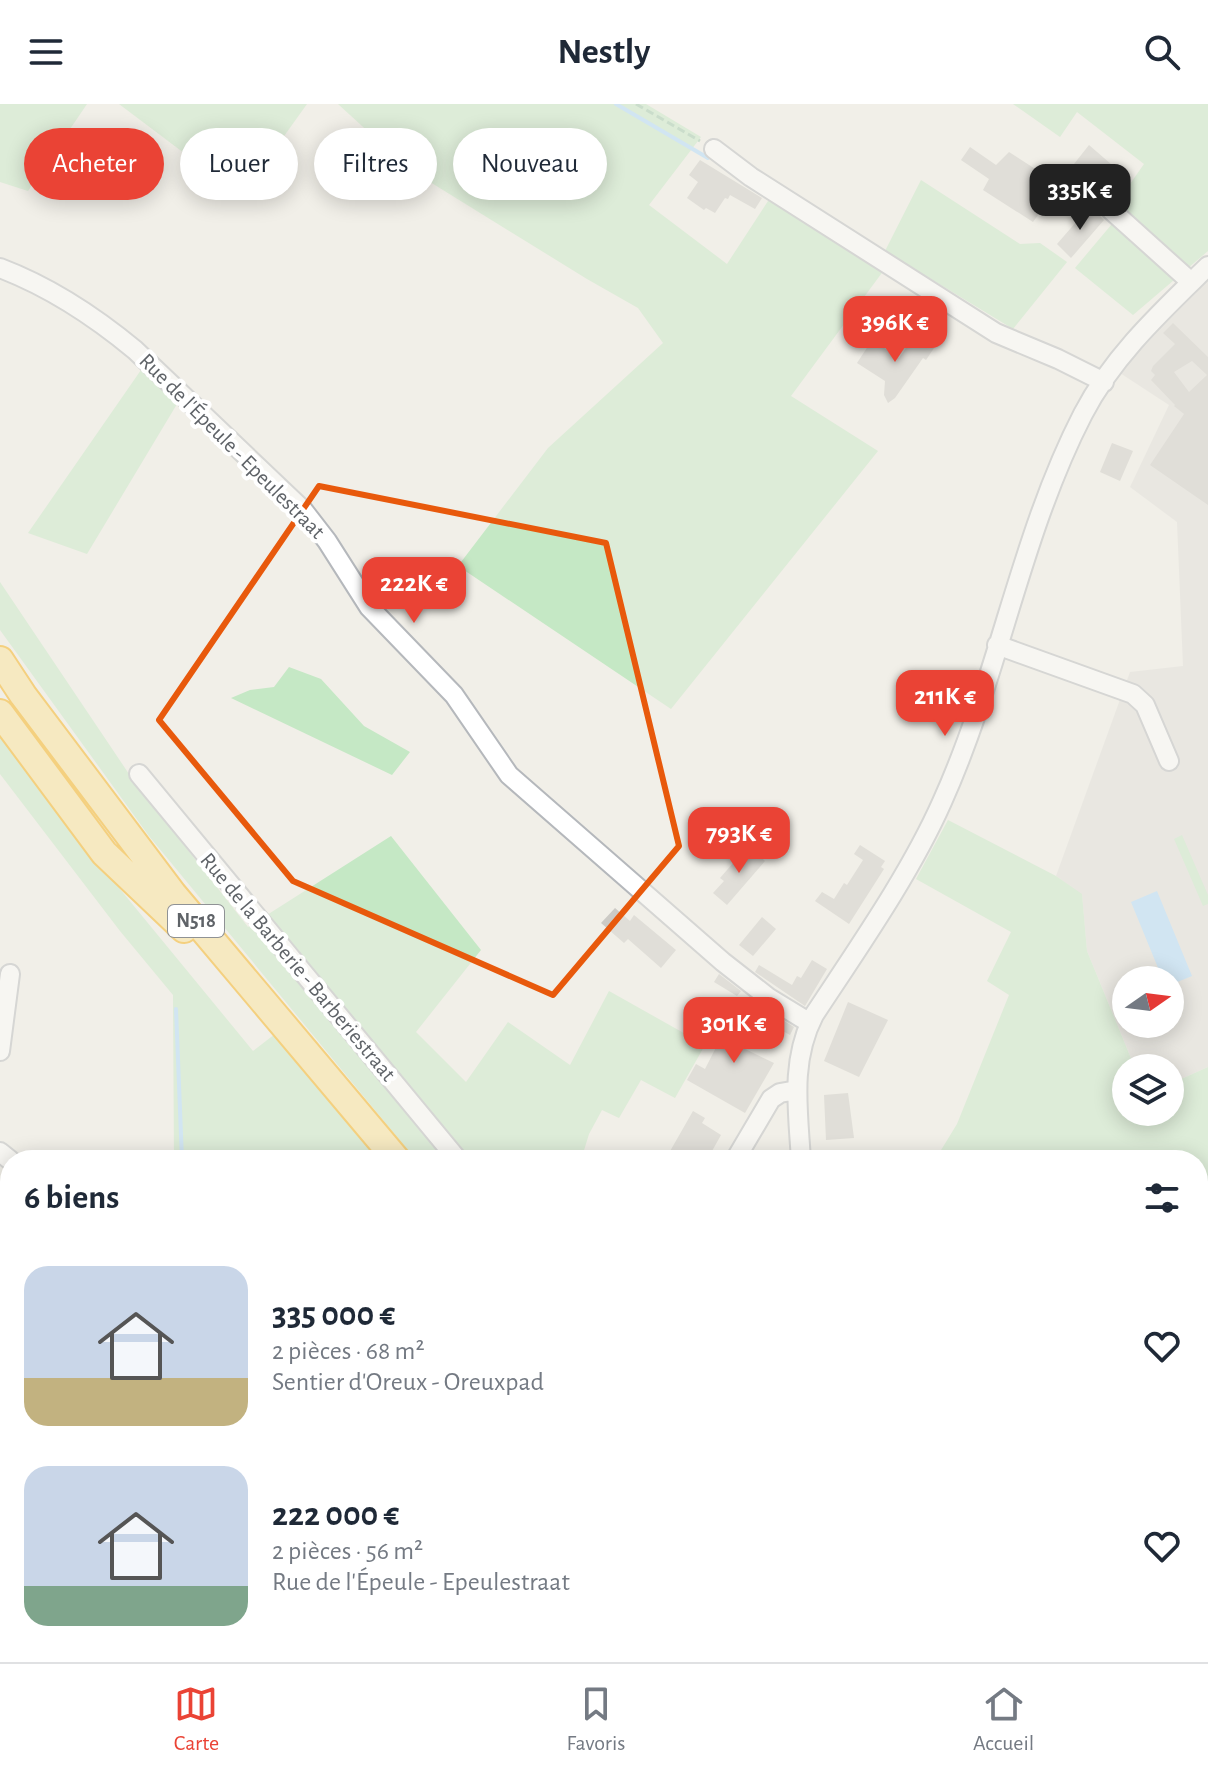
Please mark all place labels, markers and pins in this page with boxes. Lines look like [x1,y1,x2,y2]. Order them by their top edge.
pin: 335K € [1015,164,1145,232]
pin: 396K € [830,296,960,364]
pin: 222K € [349,557,479,625]
pin: 211K € [880,670,1010,738]
pin: 793K € [674,807,804,875]
pin: 301K € [669,997,799,1065]

